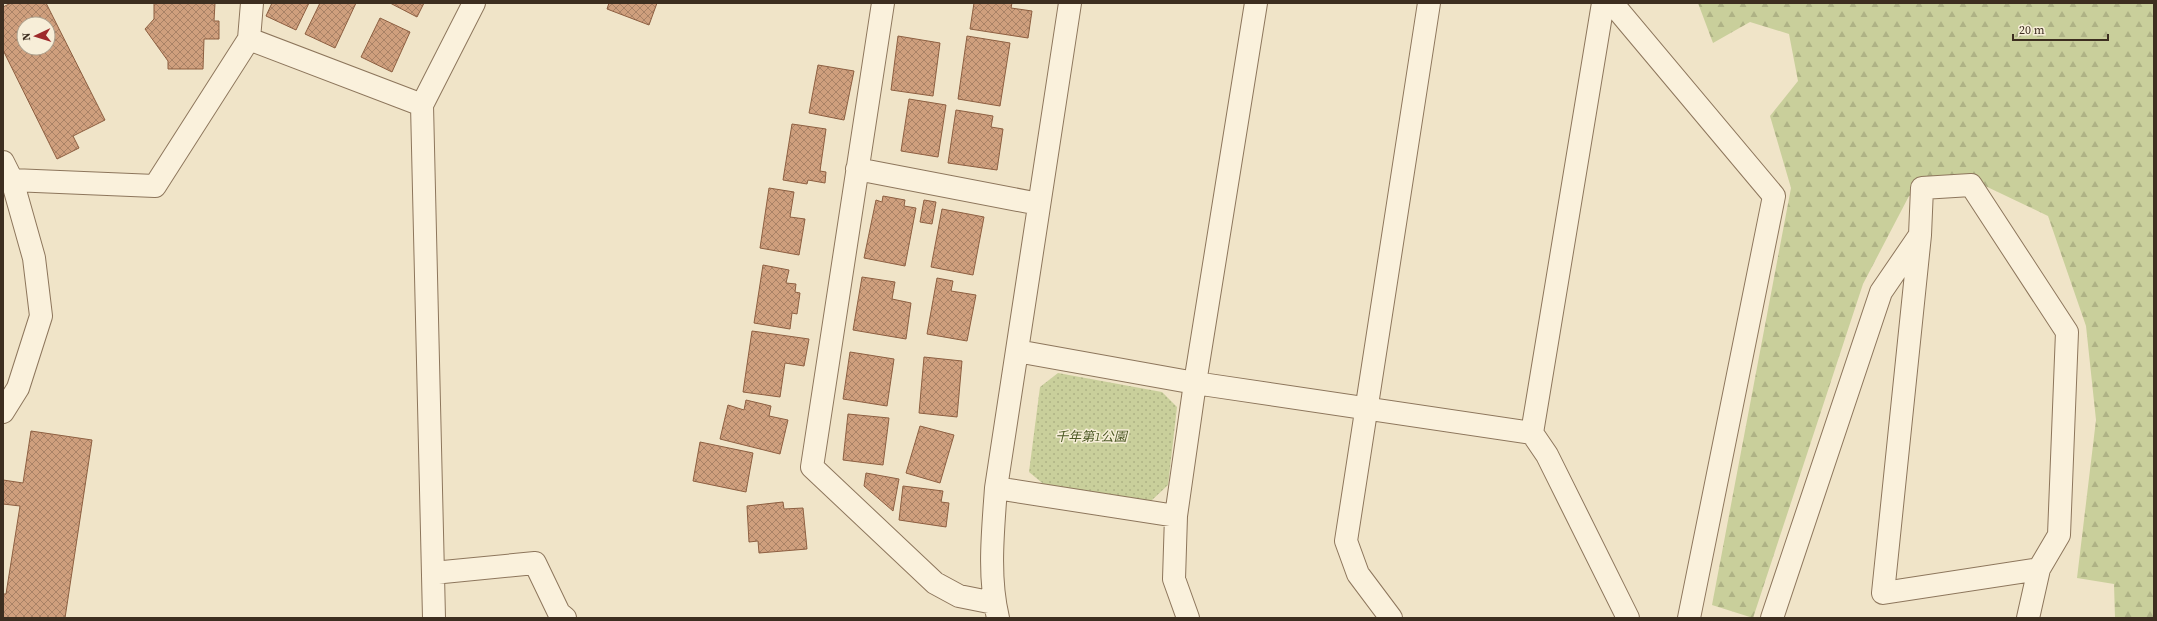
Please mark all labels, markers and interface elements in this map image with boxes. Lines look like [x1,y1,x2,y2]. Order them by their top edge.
north arrow [16,16,56,56]
scale bar [2013,16,2108,42]
text: 20 m [2019,22,2045,38]
text: N [19,32,34,41]
park label: 千年第1公園 [1055,428,1129,445]

